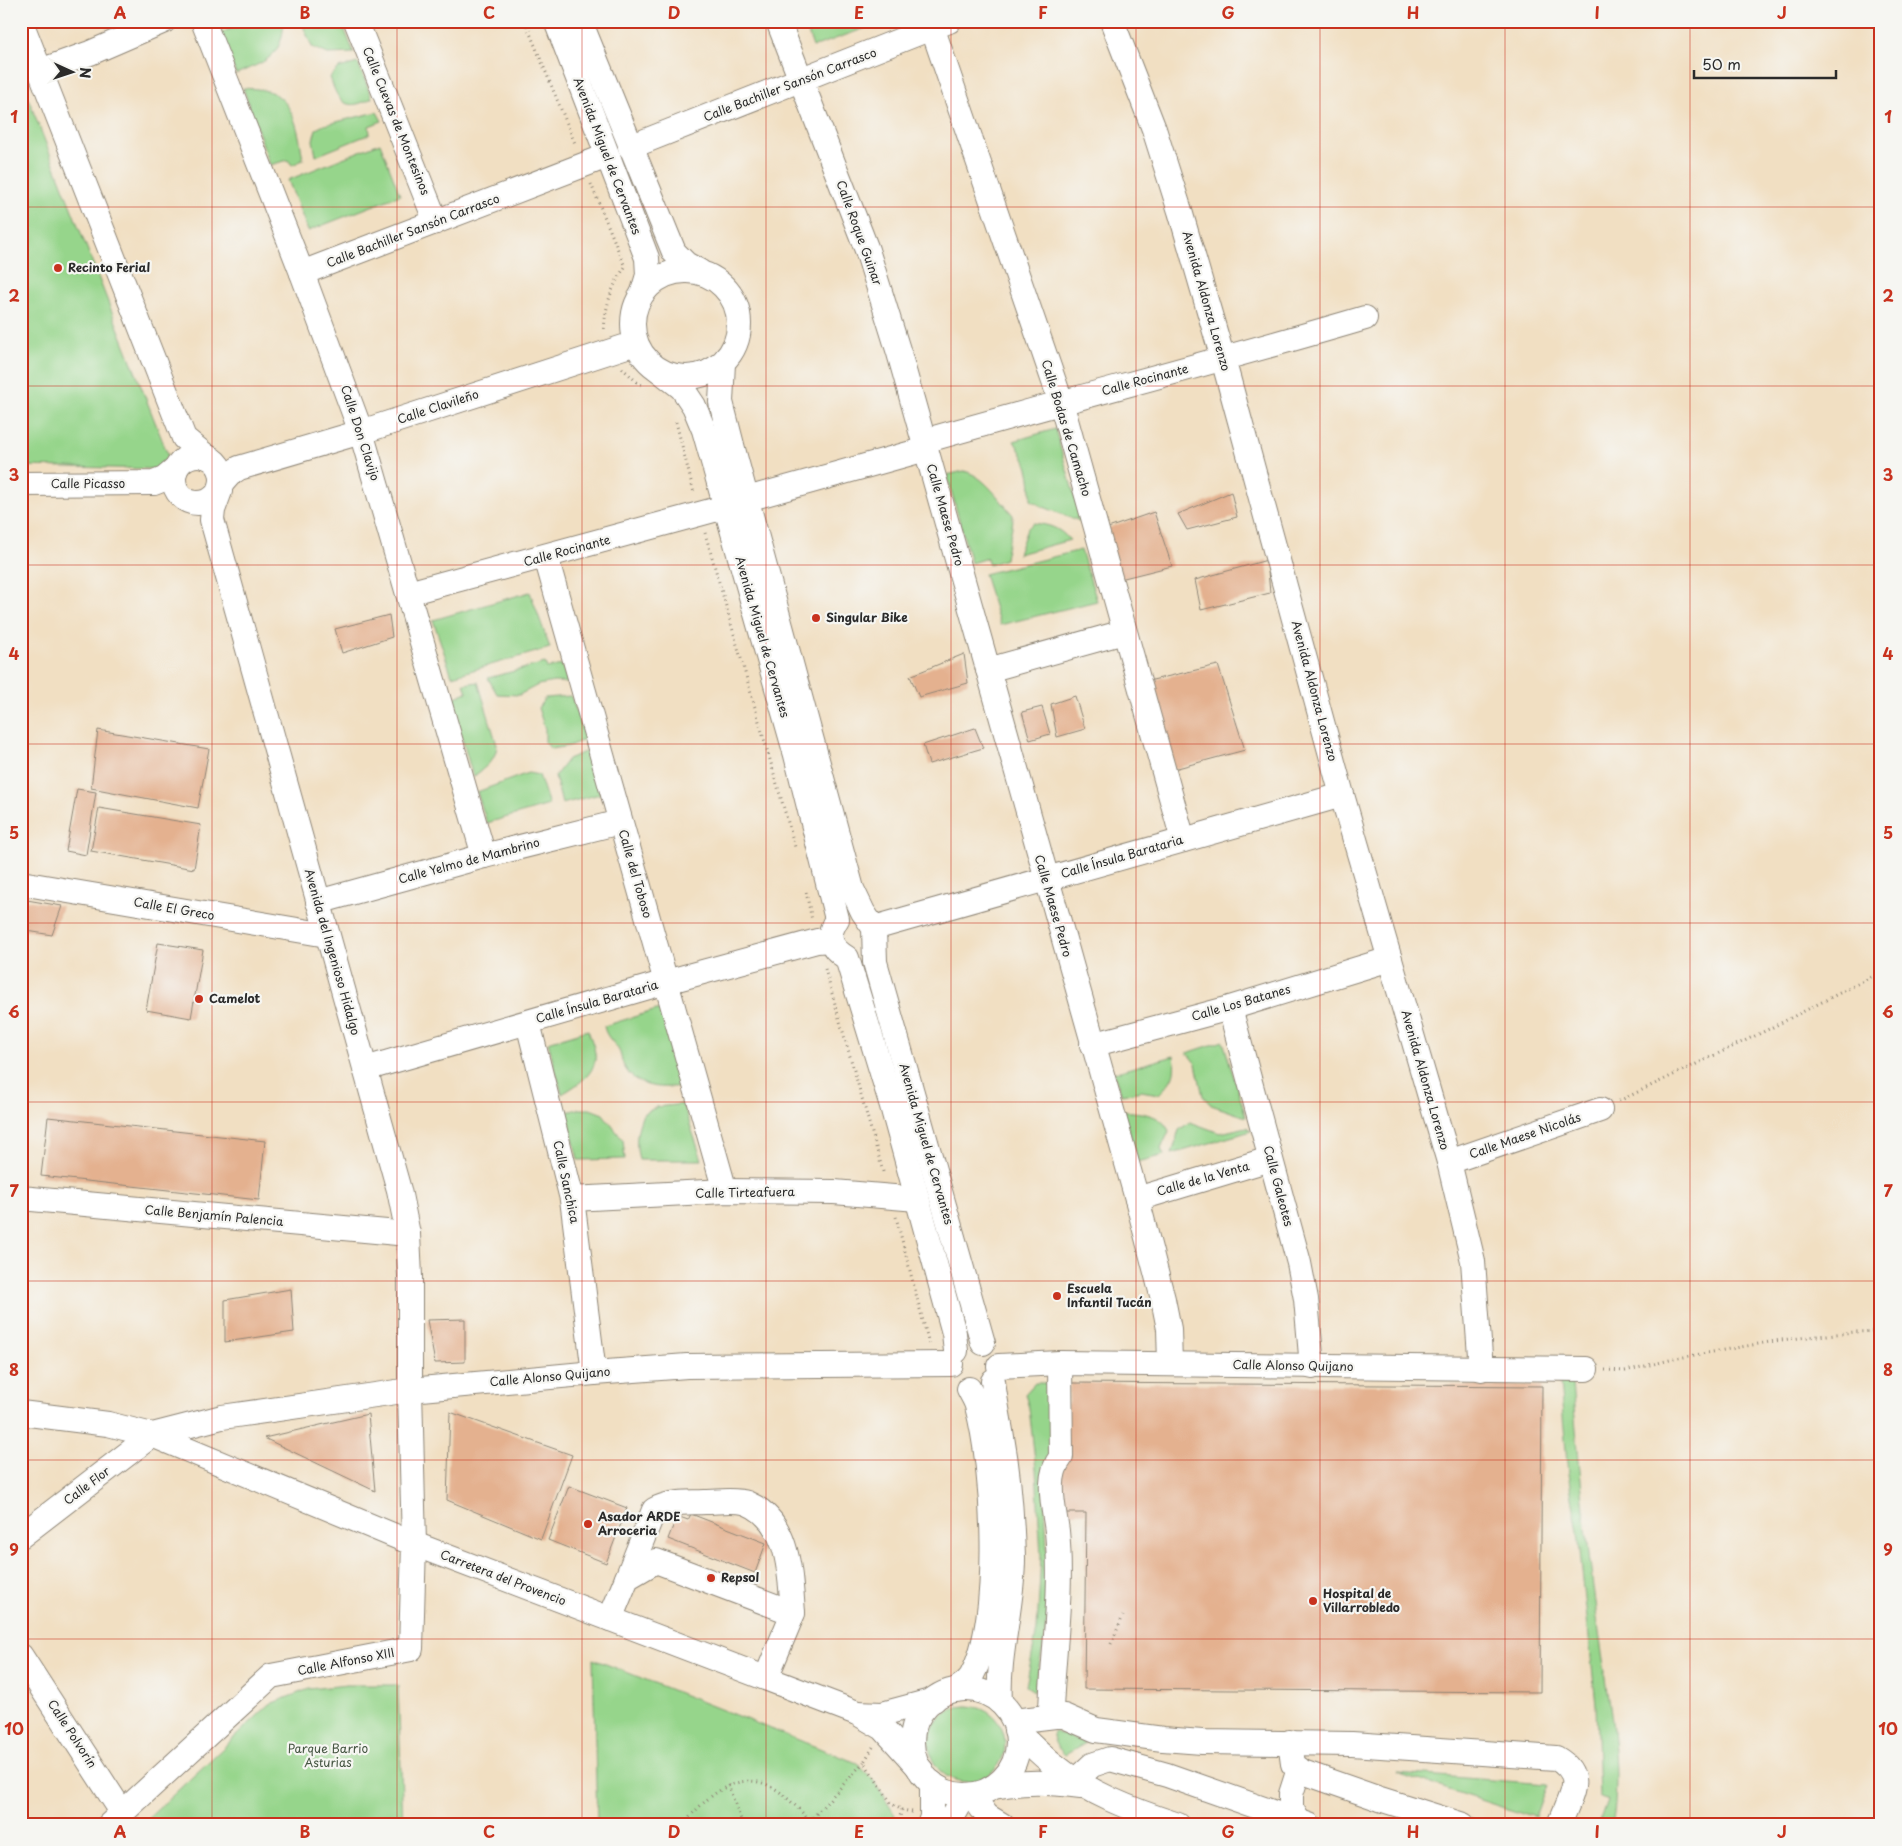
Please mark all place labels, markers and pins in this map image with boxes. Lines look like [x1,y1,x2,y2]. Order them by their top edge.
place label: Recinto Ferial [68,258,151,276]
marker: Recinto Ferial [52,262,64,274]
place label: Singular Bike [826,608,908,626]
marker: Singular Bike [810,612,822,624]
place label: Camelot [209,989,261,1007]
marker: Camelot [193,993,205,1005]
place label: Escuela Infantil Tucán [1067,1279,1152,1311]
marker: Escuela Infantil Tucán [1051,1290,1063,1302]
place label: Asador ARDE Arroceria [597,1507,680,1539]
marker: Asador ARDE Arroceria [582,1518,594,1530]
place label: Repsol [721,1568,759,1586]
marker: Repsol [705,1572,717,1584]
place label: Hospital de Villarrobledo [1323,1584,1400,1616]
marker: Hospital de Villarrobledo [1307,1595,1319,1607]

